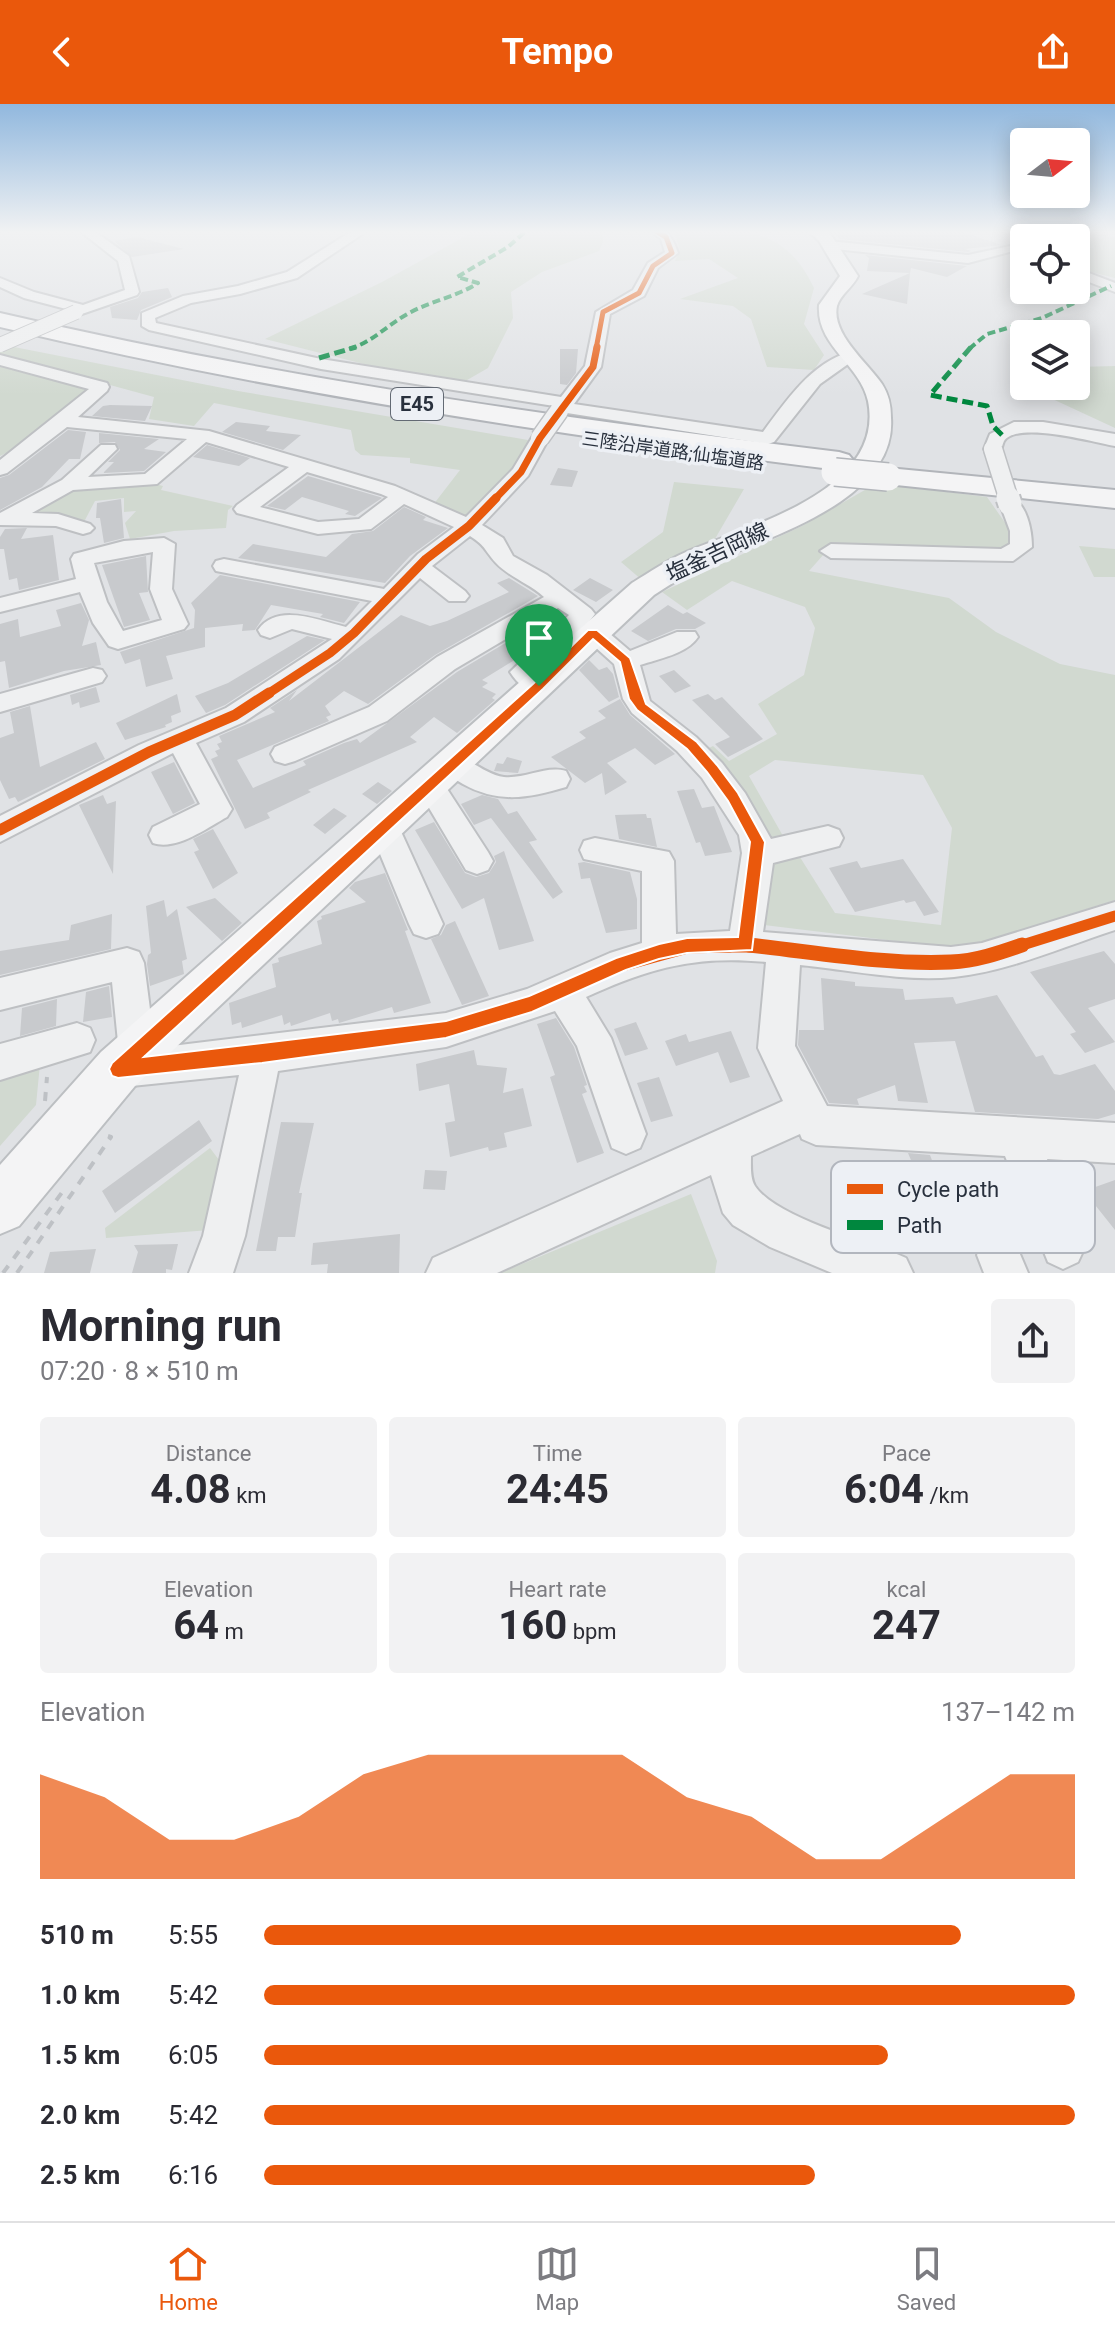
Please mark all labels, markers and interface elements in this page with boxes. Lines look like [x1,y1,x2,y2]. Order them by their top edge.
icon: back [40,30,84,74]
icon: share [1031,30,1075,74]
text: Tempo [502,31,613,73]
north arrow [1010,128,1090,208]
map controls [1010,128,1090,400]
button: locate [1010,224,1090,304]
button: layers [1010,320,1090,400]
road number: E45 [391,388,443,420]
street label: 三陸沿岸道路;仙塩道路 [581,427,766,474]
street label: 塩釜吉岡線 [662,518,772,587]
pin [505,604,573,686]
icon: arrive [517,616,561,660]
legend [831,1161,1095,1253]
text: Cycle path [897,1177,999,1202]
text: Path [897,1213,942,1238]
button: share [991,1299,1075,1383]
text: Morning run [40,1300,282,1352]
text: 07:20 · 8 × 510 m [40,1356,239,1386]
text: Distance [166,1441,251,1466]
text: Time [533,1441,582,1466]
text: Pace [882,1441,931,1466]
text: 4.08 [150,1466,231,1513]
text: 24:45 [506,1466,609,1513]
text: 6:04 [844,1466,924,1513]
text: km [231,1483,267,1508]
text: /km [924,1483,969,1508]
text: Elevation [164,1577,253,1602]
text: Heart rate [509,1577,606,1602]
text: kcal [887,1577,926,1602]
text: 64 [173,1602,219,1649]
text: 160 [498,1602,567,1649]
text: 247 [872,1602,941,1649]
text: m [219,1619,244,1644]
text: bpm [567,1619,617,1644]
text: Elevation [40,1697,145,1727]
text: 137–142 m [941,1697,1075,1727]
text: 510 m [40,1920,114,1950]
text: 5:55 [168,1920,218,1950]
text: 1.0 km [40,1980,120,2010]
text: 5:42 [168,1980,218,2010]
text: 1.5 km [40,2040,120,2070]
text: 6:05 [168,2040,218,2070]
text: 2.0 km [40,2100,120,2130]
text: 5:42 [168,2100,218,2130]
text: 2.5 km [40,2160,120,2190]
text: 6:16 [168,2160,218,2190]
tab: Home [159,2242,218,2315]
tab: Map [535,2242,579,2315]
tab: Saved [897,2242,956,2315]

